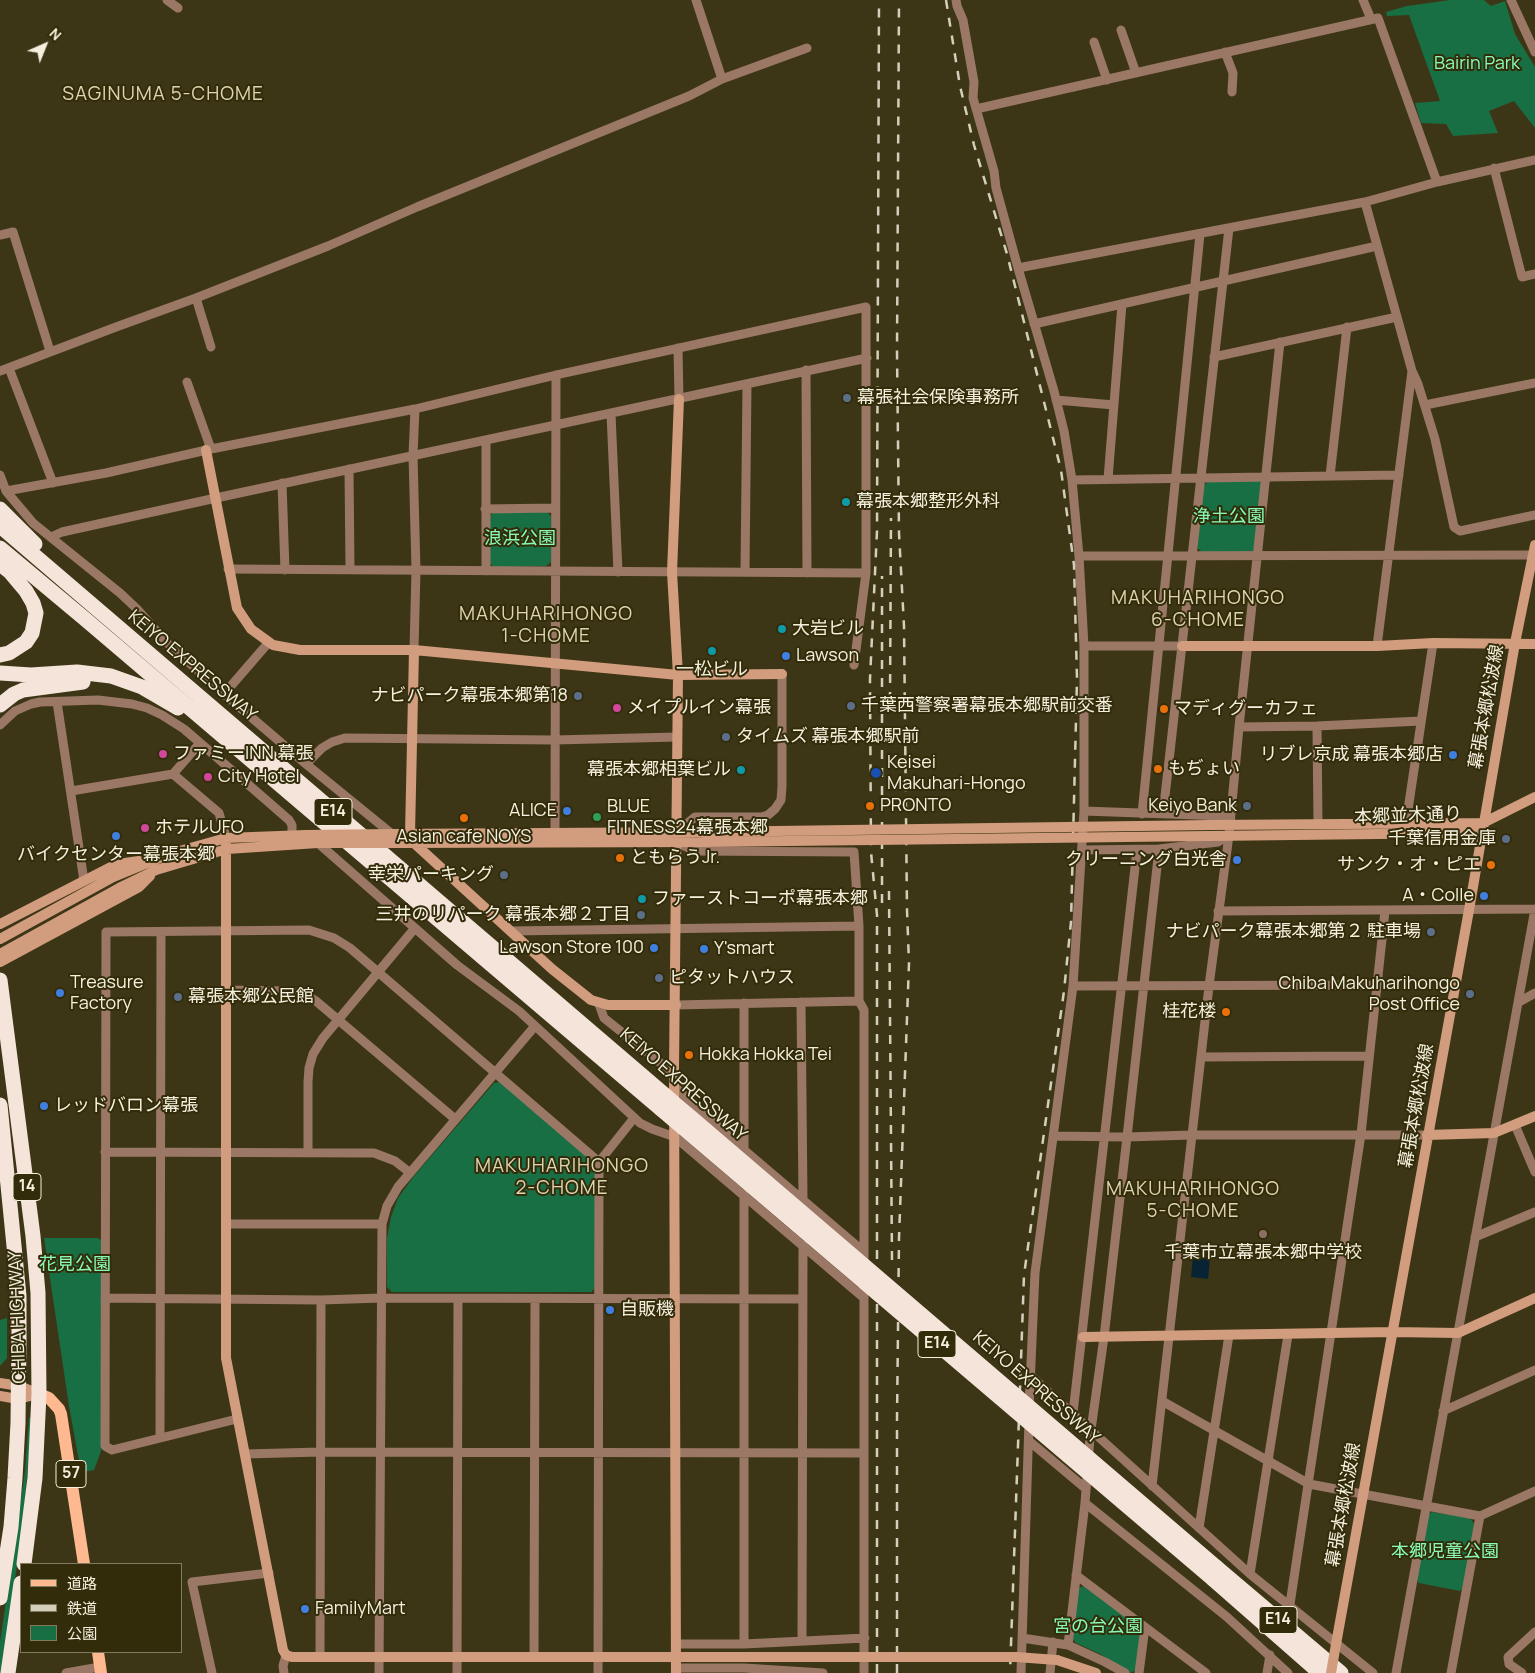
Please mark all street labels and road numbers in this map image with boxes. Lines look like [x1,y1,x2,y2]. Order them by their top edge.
street label: KEIYO EXPRESSWAY [123,606,261,726]
street label: 幕張本郷松波線 [1465,643,1509,771]
road number: E14 [314,799,352,826]
street label: 本郷並木通り [1354,803,1462,829]
street label: KEIYO EXPRESSWAY [615,1024,751,1146]
street label: 幕張本郷松波線 [1395,1042,1439,1170]
road number: 14 [13,1174,41,1200]
street label: CHIBA HIGHWAY [5,1250,31,1384]
street label: KEIYO EXPRESSWAY [968,1327,1104,1449]
road number: E14 [918,1330,956,1358]
street label: 幕張本郷松波線 [1322,1441,1366,1569]
road number: 57 [56,1460,86,1488]
road number: E14 [1259,1606,1297,1634]

